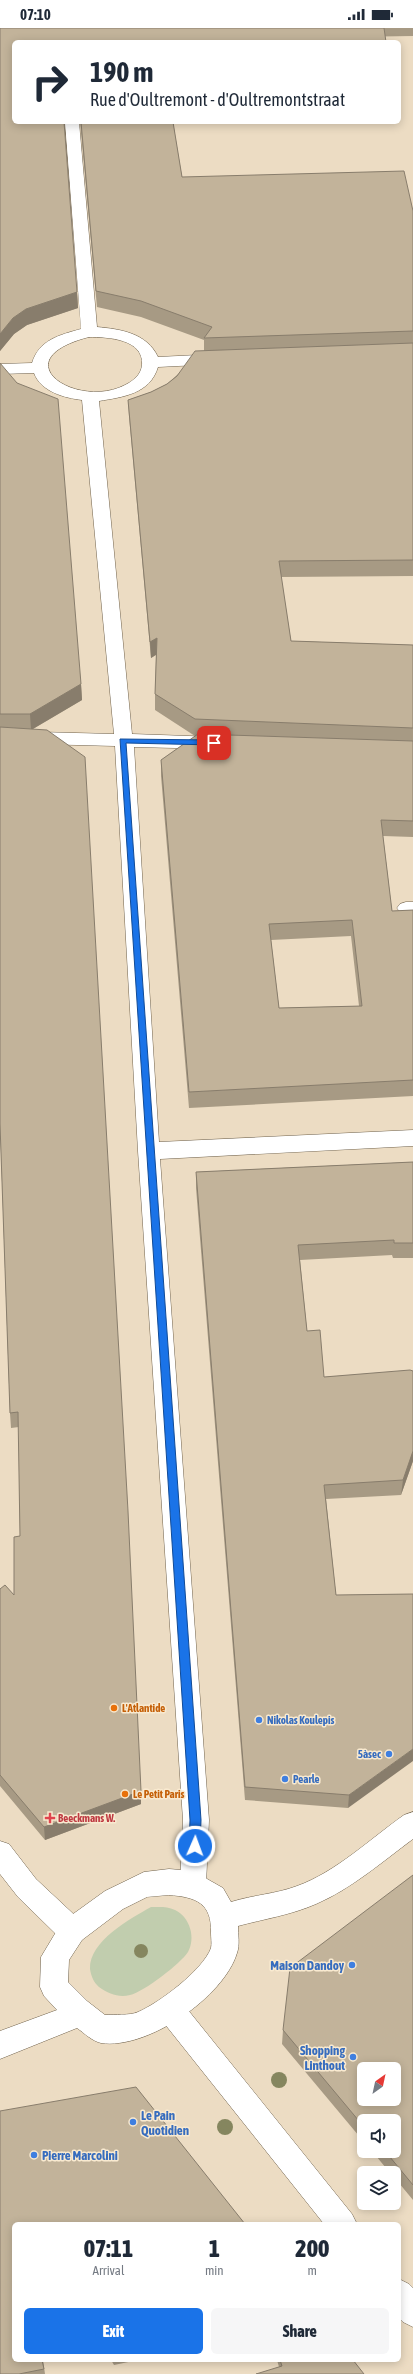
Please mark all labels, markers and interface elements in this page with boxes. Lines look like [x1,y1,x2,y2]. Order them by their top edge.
text: 07:10 [20,6,51,23]
icon: right [24,56,76,108]
text: 190 m [90,56,153,88]
text: Rue d'Oultremont - d'Oultremontstraat [90,89,345,110]
pin [197,726,231,760]
icon: arrive [203,732,225,754]
place label: L'Atlantide [122,1702,165,1714]
marker: L'Atlantide [109,1703,119,1713]
place label: Nikolas Koulepis [267,1714,334,1726]
marker: Nikolas Koulepis [254,1715,264,1725]
place label: 5àsec [358,1748,382,1760]
marker: 5àsec [384,1749,394,1759]
place label: Pearle [293,1773,319,1785]
marker: Pearle [280,1774,290,1784]
place label: Le Petit Paris [133,1788,184,1800]
marker: Le Petit Paris [120,1789,130,1799]
place label: Beeckmans W. [58,1812,115,1824]
marker: Beeckmans W. [45,1813,55,1823]
position arrow [174,1825,216,1867]
place label: Maison Dandoy [270,1958,345,1973]
marker: Maison Dandoy [347,1960,357,1970]
place label: Shopping Linthout [300,2043,345,2073]
marker: Shopping Linthout [348,2052,358,2062]
north arrow [357,2062,401,2106]
map controls [357,2062,401,2210]
place label: Le Pain Quotidien [141,2108,189,2138]
button: sound [357,2114,401,2158]
marker: Le Pain Quotidien [128,2117,138,2127]
place label: Pierre Marcolini [42,2148,118,2163]
marker: Pierre Marcolini [29,2150,39,2160]
button: layers [357,2166,401,2210]
text: 07:11 [84,2235,133,2262]
text: 1 [209,2235,220,2262]
text: 200 [295,2235,329,2262]
text: Arrival [93,2263,124,2278]
text: min [205,2263,224,2278]
text: m [308,2263,317,2278]
button: Exit [24,2308,203,2354]
button: Share [211,2308,389,2354]

